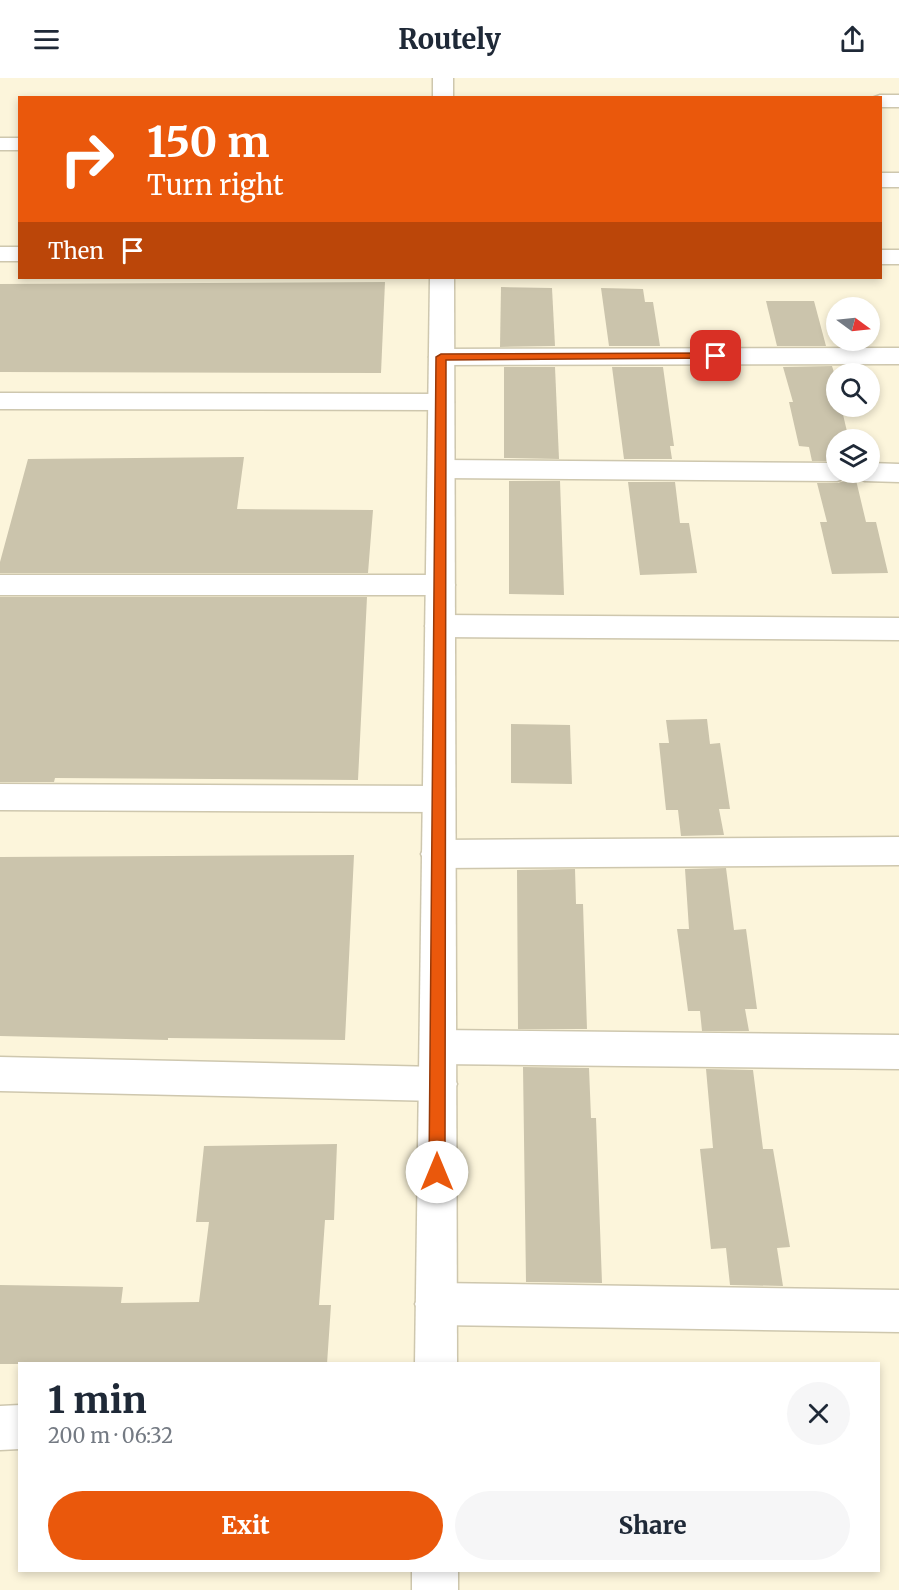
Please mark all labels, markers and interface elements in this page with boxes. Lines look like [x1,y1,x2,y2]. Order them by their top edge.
text: Routely [398,22,501,56]
icon: menu [30,23,63,56]
icon: share [836,23,869,56]
text: 150 m [147,116,269,168]
icon: right [48,120,126,198]
text: Turn right [147,168,284,202]
icon: arrive [116,234,149,267]
text: Then [48,237,104,265]
north arrow [826,297,880,351]
map controls [826,297,880,483]
pin [690,330,741,381]
icon: arrive [699,339,732,372]
button: search [826,363,880,417]
button: layers [826,429,880,483]
position arrow [405,1140,469,1204]
text: 1 min [48,1378,147,1423]
button: close [787,1382,850,1445]
text: 200 m · 06:32 [48,1423,173,1448]
button: Exit [48,1491,443,1560]
button: Share [455,1491,850,1560]

